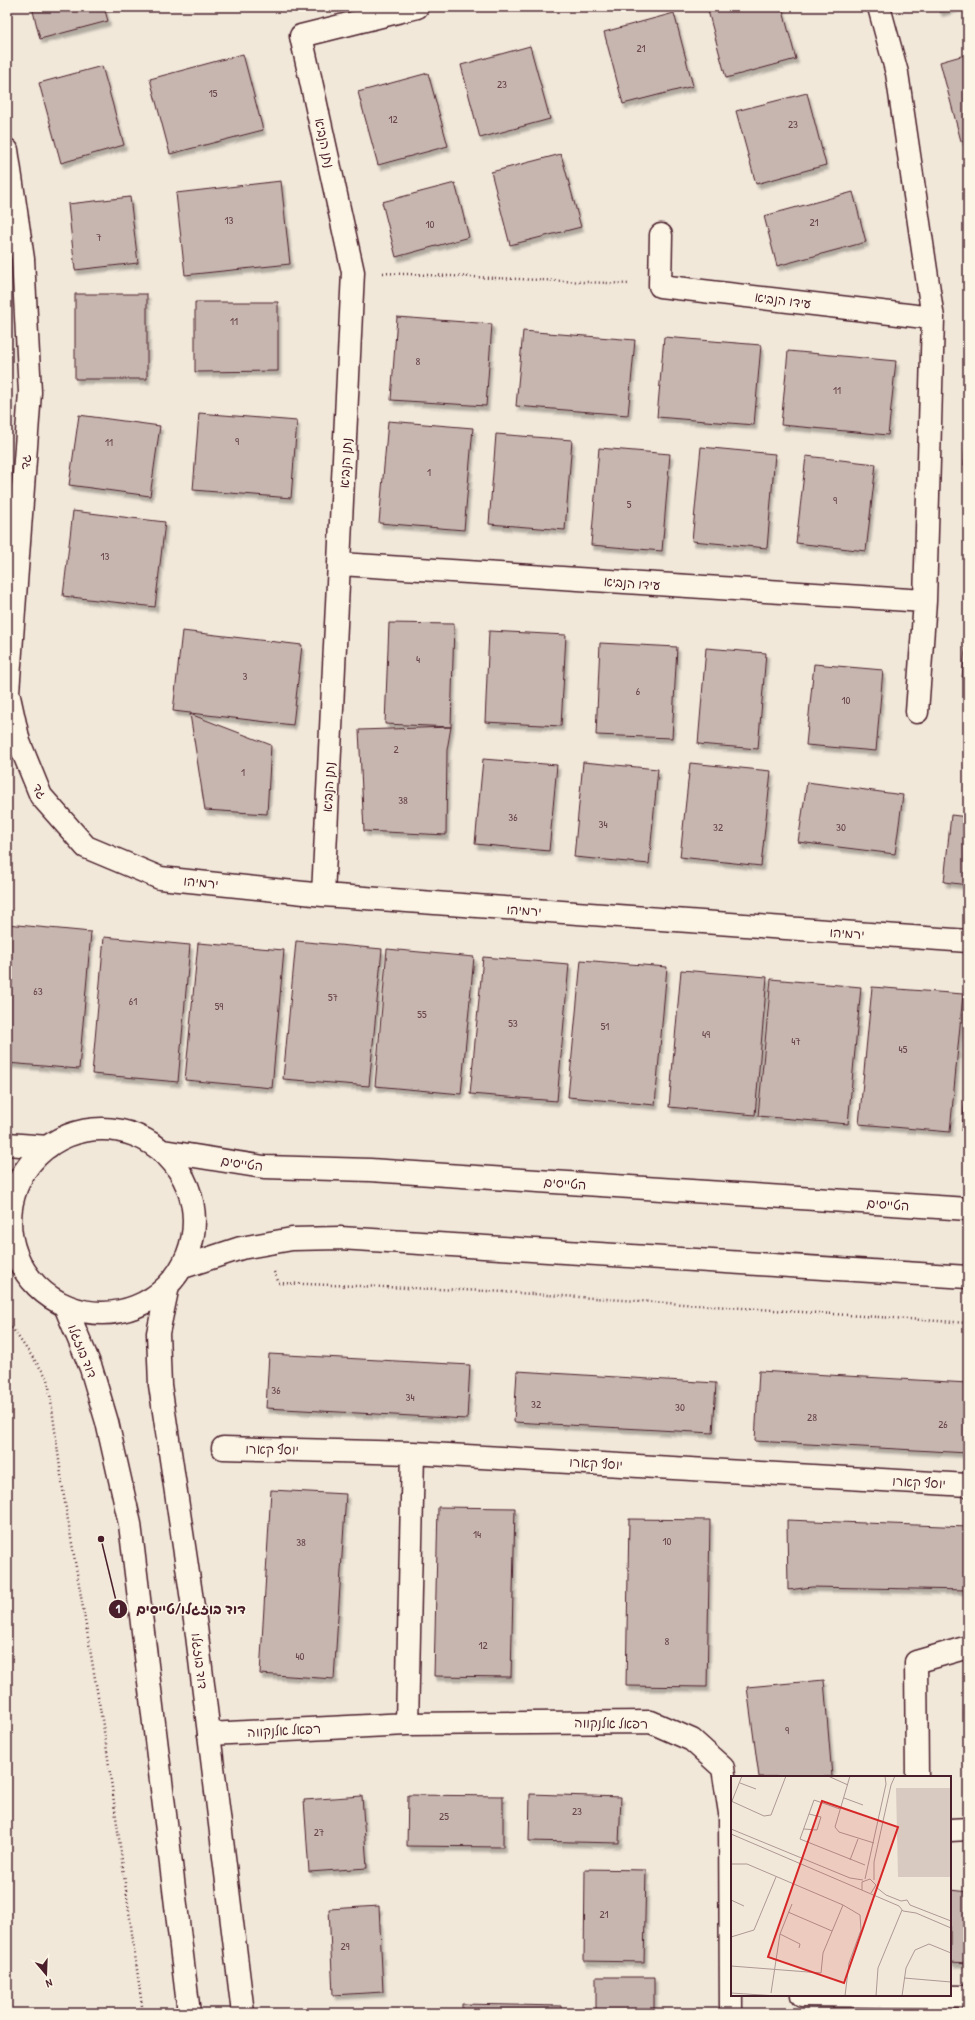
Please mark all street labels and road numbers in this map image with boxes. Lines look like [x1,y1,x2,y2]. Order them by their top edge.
street label: נתן הנביא [311,116,339,170]
street label: עידו הנביא [754,288,813,312]
street label: נתן הנביא [335,437,355,489]
street label: גד [15,454,35,470]
street label: עידו הנביא [603,572,661,594]
street label: נתן הנביא [318,761,338,813]
street label: גד [28,780,52,802]
street label: ירמיהו [183,871,219,893]
street label: ירמיהו [506,900,542,920]
street label: ירמיהו [829,923,865,943]
street label: הטייסים [220,1151,264,1175]
street label: הטייסים [543,1173,587,1193]
street label: הטייסים [866,1194,910,1214]
street label: דוד בוזגלו [64,1321,102,1381]
street label: יוסף קארו [245,1440,299,1458]
street label: יוסף קארו [569,1453,623,1473]
street label: יוסף קארו [892,1472,946,1492]
street label: דוד בוזגלו [188,1632,212,1690]
street label: רפאל אלנקווה [574,1713,648,1733]
street label: רפאל אלנקווה [247,1719,321,1741]

